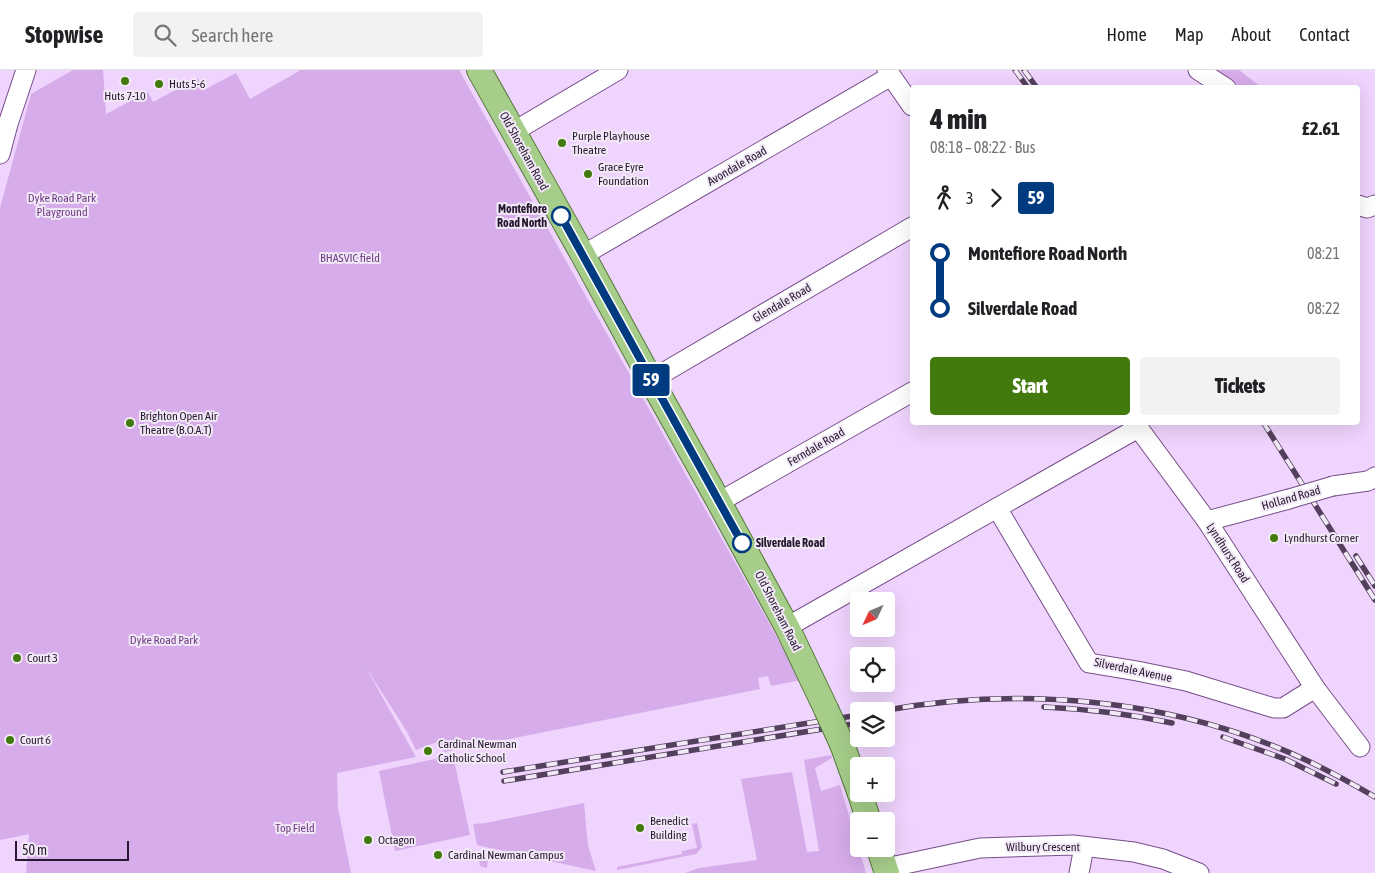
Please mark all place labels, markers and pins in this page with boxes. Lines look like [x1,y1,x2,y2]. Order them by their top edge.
marker: Huts 7-10 [119,75,131,87]
place label: Huts 5-6 [169,77,206,91]
marker: Huts 5-6 [153,78,165,90]
place label: Huts 7-10 [104,89,146,103]
place label: Purple Playhouse Theatre [572,129,650,157]
marker: Purple Playhouse Theatre [556,137,568,149]
place label: Grace Eyre Foundation [598,160,649,188]
marker: Grace Eyre Foundation [582,168,594,180]
place label: Montefiore Road North [497,202,548,230]
marker: Montefiore Road North [551,206,571,226]
place label: Brighton Open Air Theatre (B.O.A.T) [140,409,218,437]
marker: Brighton Open Air Theatre (B.O.A.T) [124,417,136,429]
place label: Lyndhurst Corner [1284,531,1359,545]
marker: Lyndhurst Corner [1268,532,1280,544]
marker: Silverdale Road [732,533,752,553]
place label: Silverdale Road [756,536,825,550]
place label: Court 3 [27,651,58,665]
marker: Court 3 [11,652,23,664]
place label: Court 6 [20,733,51,747]
marker: Court 6 [4,734,16,746]
place label: Cardinal Newman Catholic School [438,737,517,765]
marker: Cardinal Newman Catholic School [422,745,434,757]
place label: Benedict Building [650,814,689,842]
marker: Benedict Building [634,822,646,834]
place label: Octagon [378,833,415,847]
marker: Octagon [362,834,374,846]
place label: Cardinal Newman Campus [448,848,564,862]
marker: Cardinal Newman Campus [432,849,444,861]

